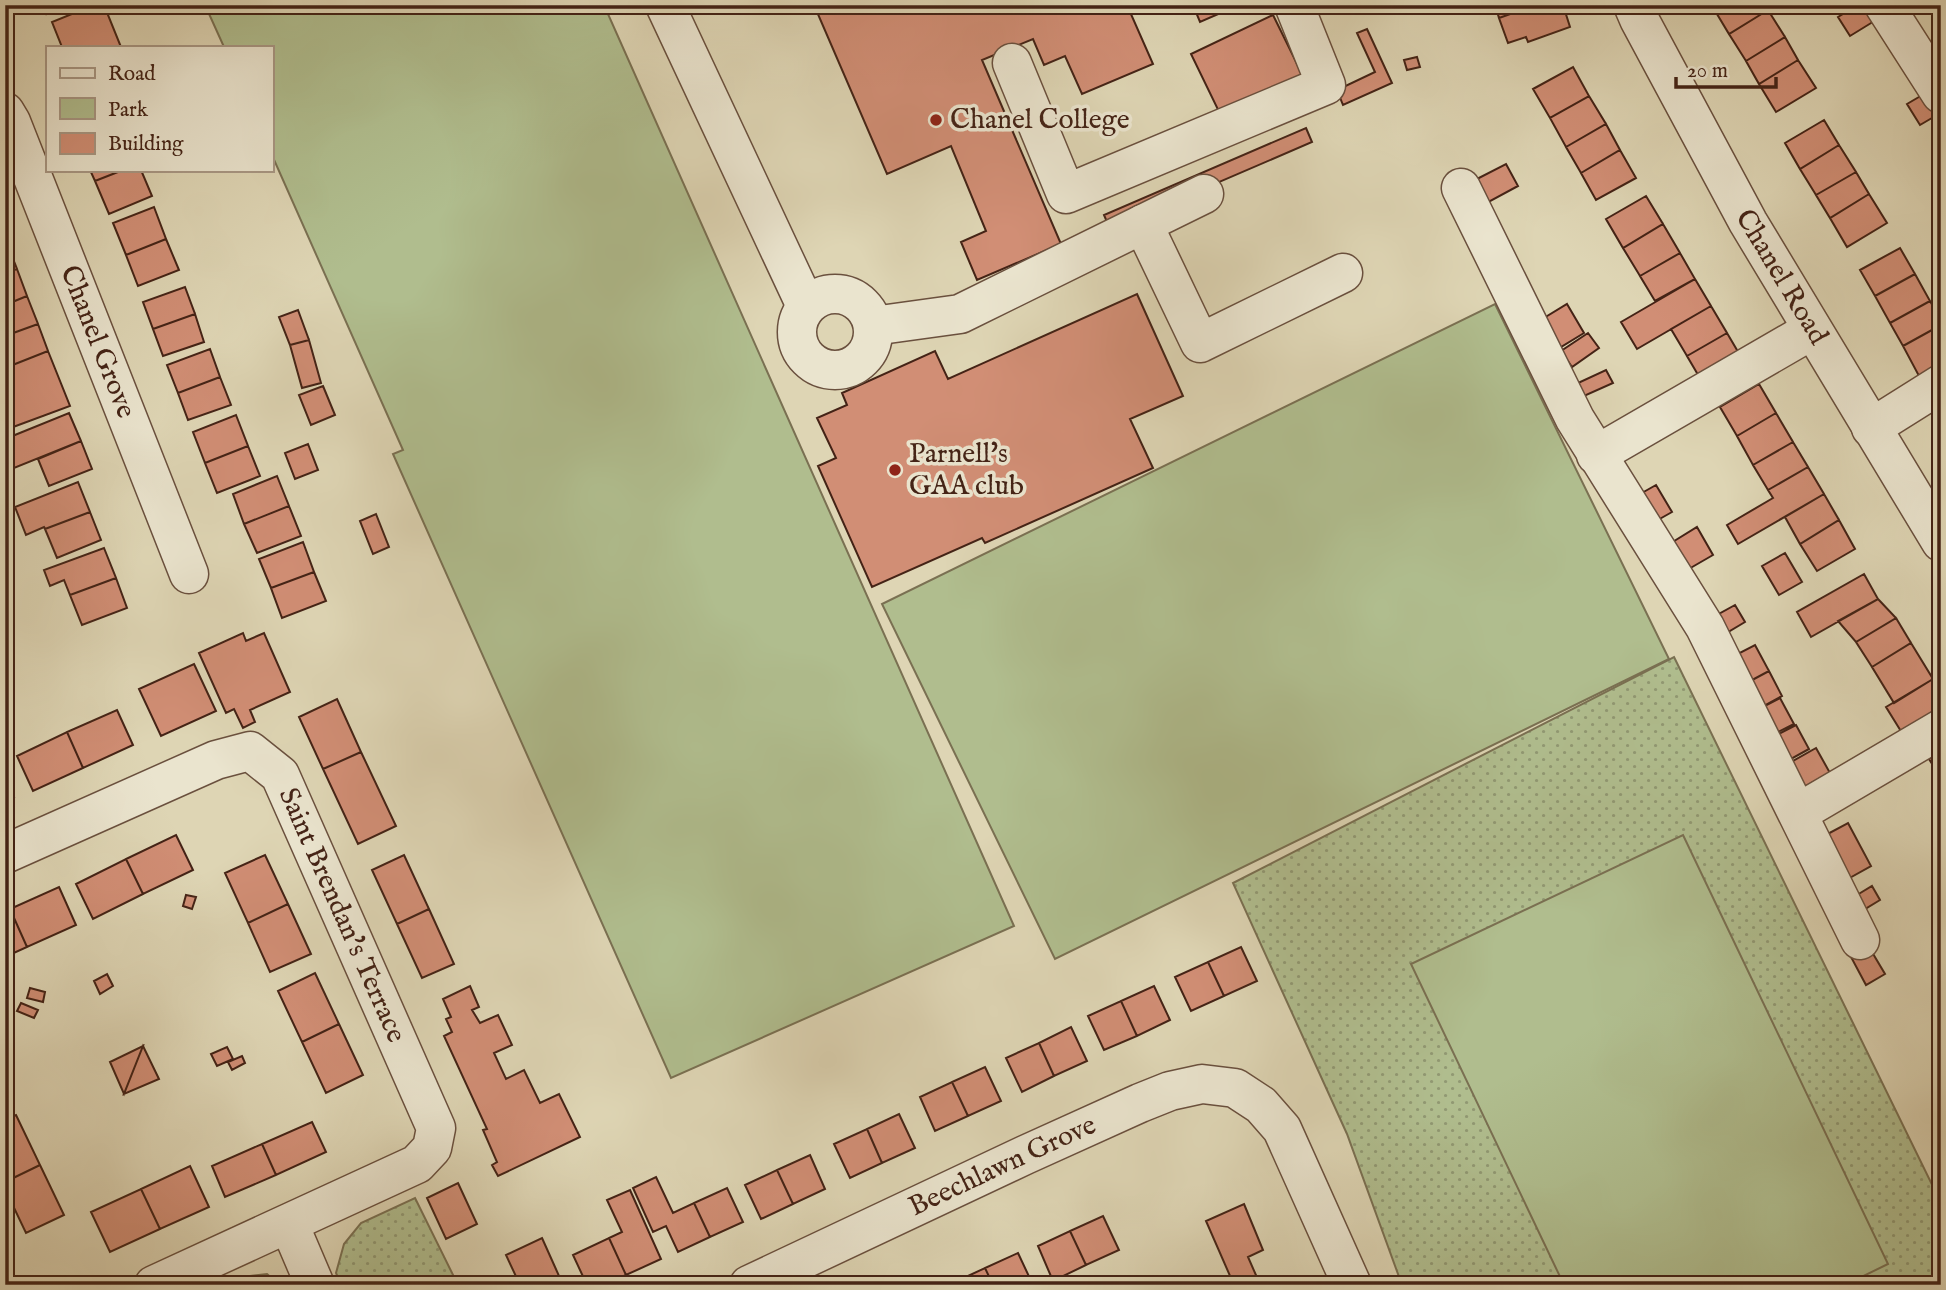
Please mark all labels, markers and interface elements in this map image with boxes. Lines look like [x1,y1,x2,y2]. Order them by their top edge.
legend [46,46,273,172]
scale bar [1676,46,1776,90]
text: 20 m [1687,58,1728,85]
text: Road [108,61,156,88]
text: Park [108,97,149,124]
place label: Chanel College [950,103,1130,138]
marker: Chanel College [928,112,944,128]
text: Building [108,131,184,158]
street label: Chanel Road [1727,203,1835,351]
street label: Chanel Grove [52,261,143,423]
place label: Parnell's GAA club [909,437,1024,504]
marker: Parnell's GAA club [887,462,903,478]
street label: Saint Brendan's Terrace [270,782,414,1048]
street label: Beechlawn Grove [903,1108,1102,1225]

